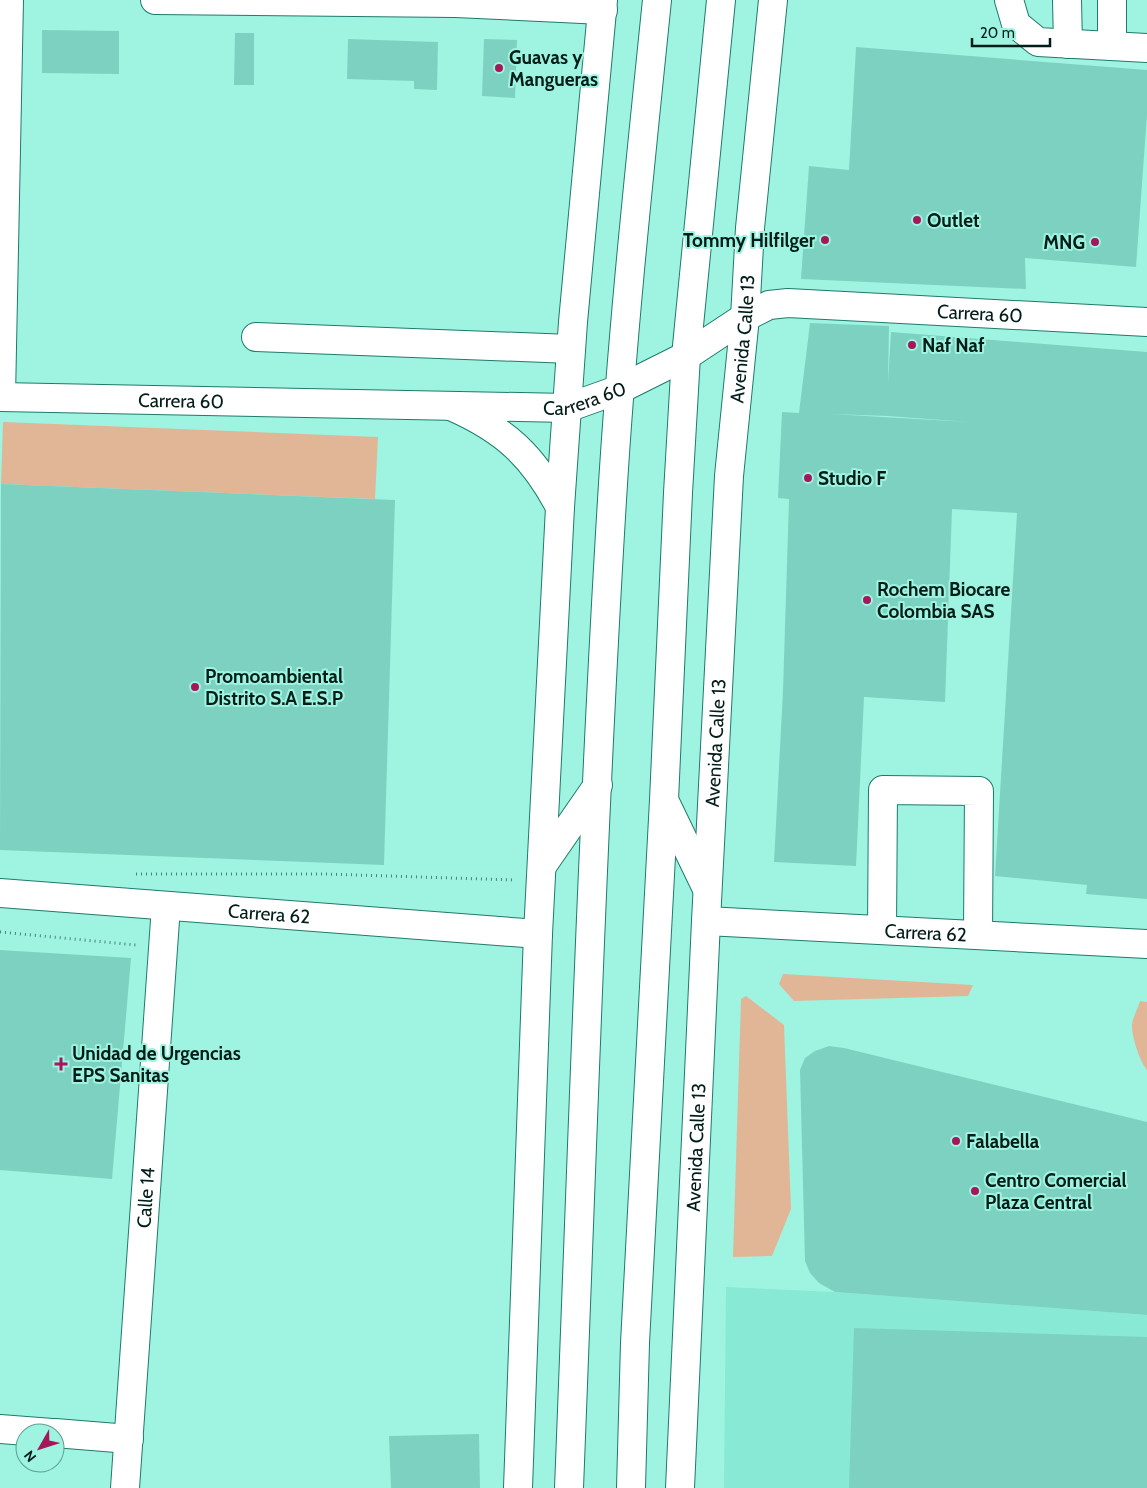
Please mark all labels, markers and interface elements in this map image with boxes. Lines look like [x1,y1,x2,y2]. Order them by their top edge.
scale bar [972,15,1050,47]
text: 20 m [980,24,1015,42]
place label: Guavas y Mangueras [509,46,598,91]
marker: Guavas y Mangueras [493,62,505,74]
place label: Outlet [927,209,980,232]
marker: Outlet [911,214,923,226]
place label: Tommy Hilfilger [683,229,816,252]
place label: MNG [1043,231,1085,254]
marker: Tommy Hilfilger [819,234,831,246]
marker: MNG [1089,236,1101,248]
street label: Avenida Calle 13 [725,274,759,404]
street label: Carrera 60 [936,300,1023,327]
place label: Naf Naf [922,334,985,357]
marker: Naf Naf [906,339,918,351]
street label: Carrera 60 [543,377,629,420]
street label: Carrera 60 [138,389,224,413]
place label: Studio F [818,467,886,490]
marker: Studio F [802,472,814,484]
place label: Rochem Biocare Colombia SAS [877,578,1010,623]
marker: Rochem Biocare Colombia SAS [861,594,873,606]
place label: Promoambiental Distrito S.A E.S.P [205,665,343,710]
street label: Avenida Calle 13 [701,678,731,808]
marker: Promoambiental Distrito S.A E.S.P [189,681,201,693]
street label: Carrera 62 [227,899,311,929]
street label: Carrera 62 [884,919,967,947]
place label: Unidad de Urgencias EPS Sanitas [72,1042,241,1087]
marker: Unidad de Urgencias EPS Sanitas [54,1057,68,1071]
street label: Avenida Calle 13 [682,1083,711,1212]
place label: Falabella [966,1130,1040,1153]
marker: Falabella [950,1135,962,1147]
street label: Calle 14 [132,1167,160,1229]
place label: Centro Comercial Plaza Central [985,1169,1127,1214]
marker: Centro Comercial Plaza Central [969,1185,981,1197]
north arrow [15,1423,65,1473]
text: N [20,1447,40,1466]

